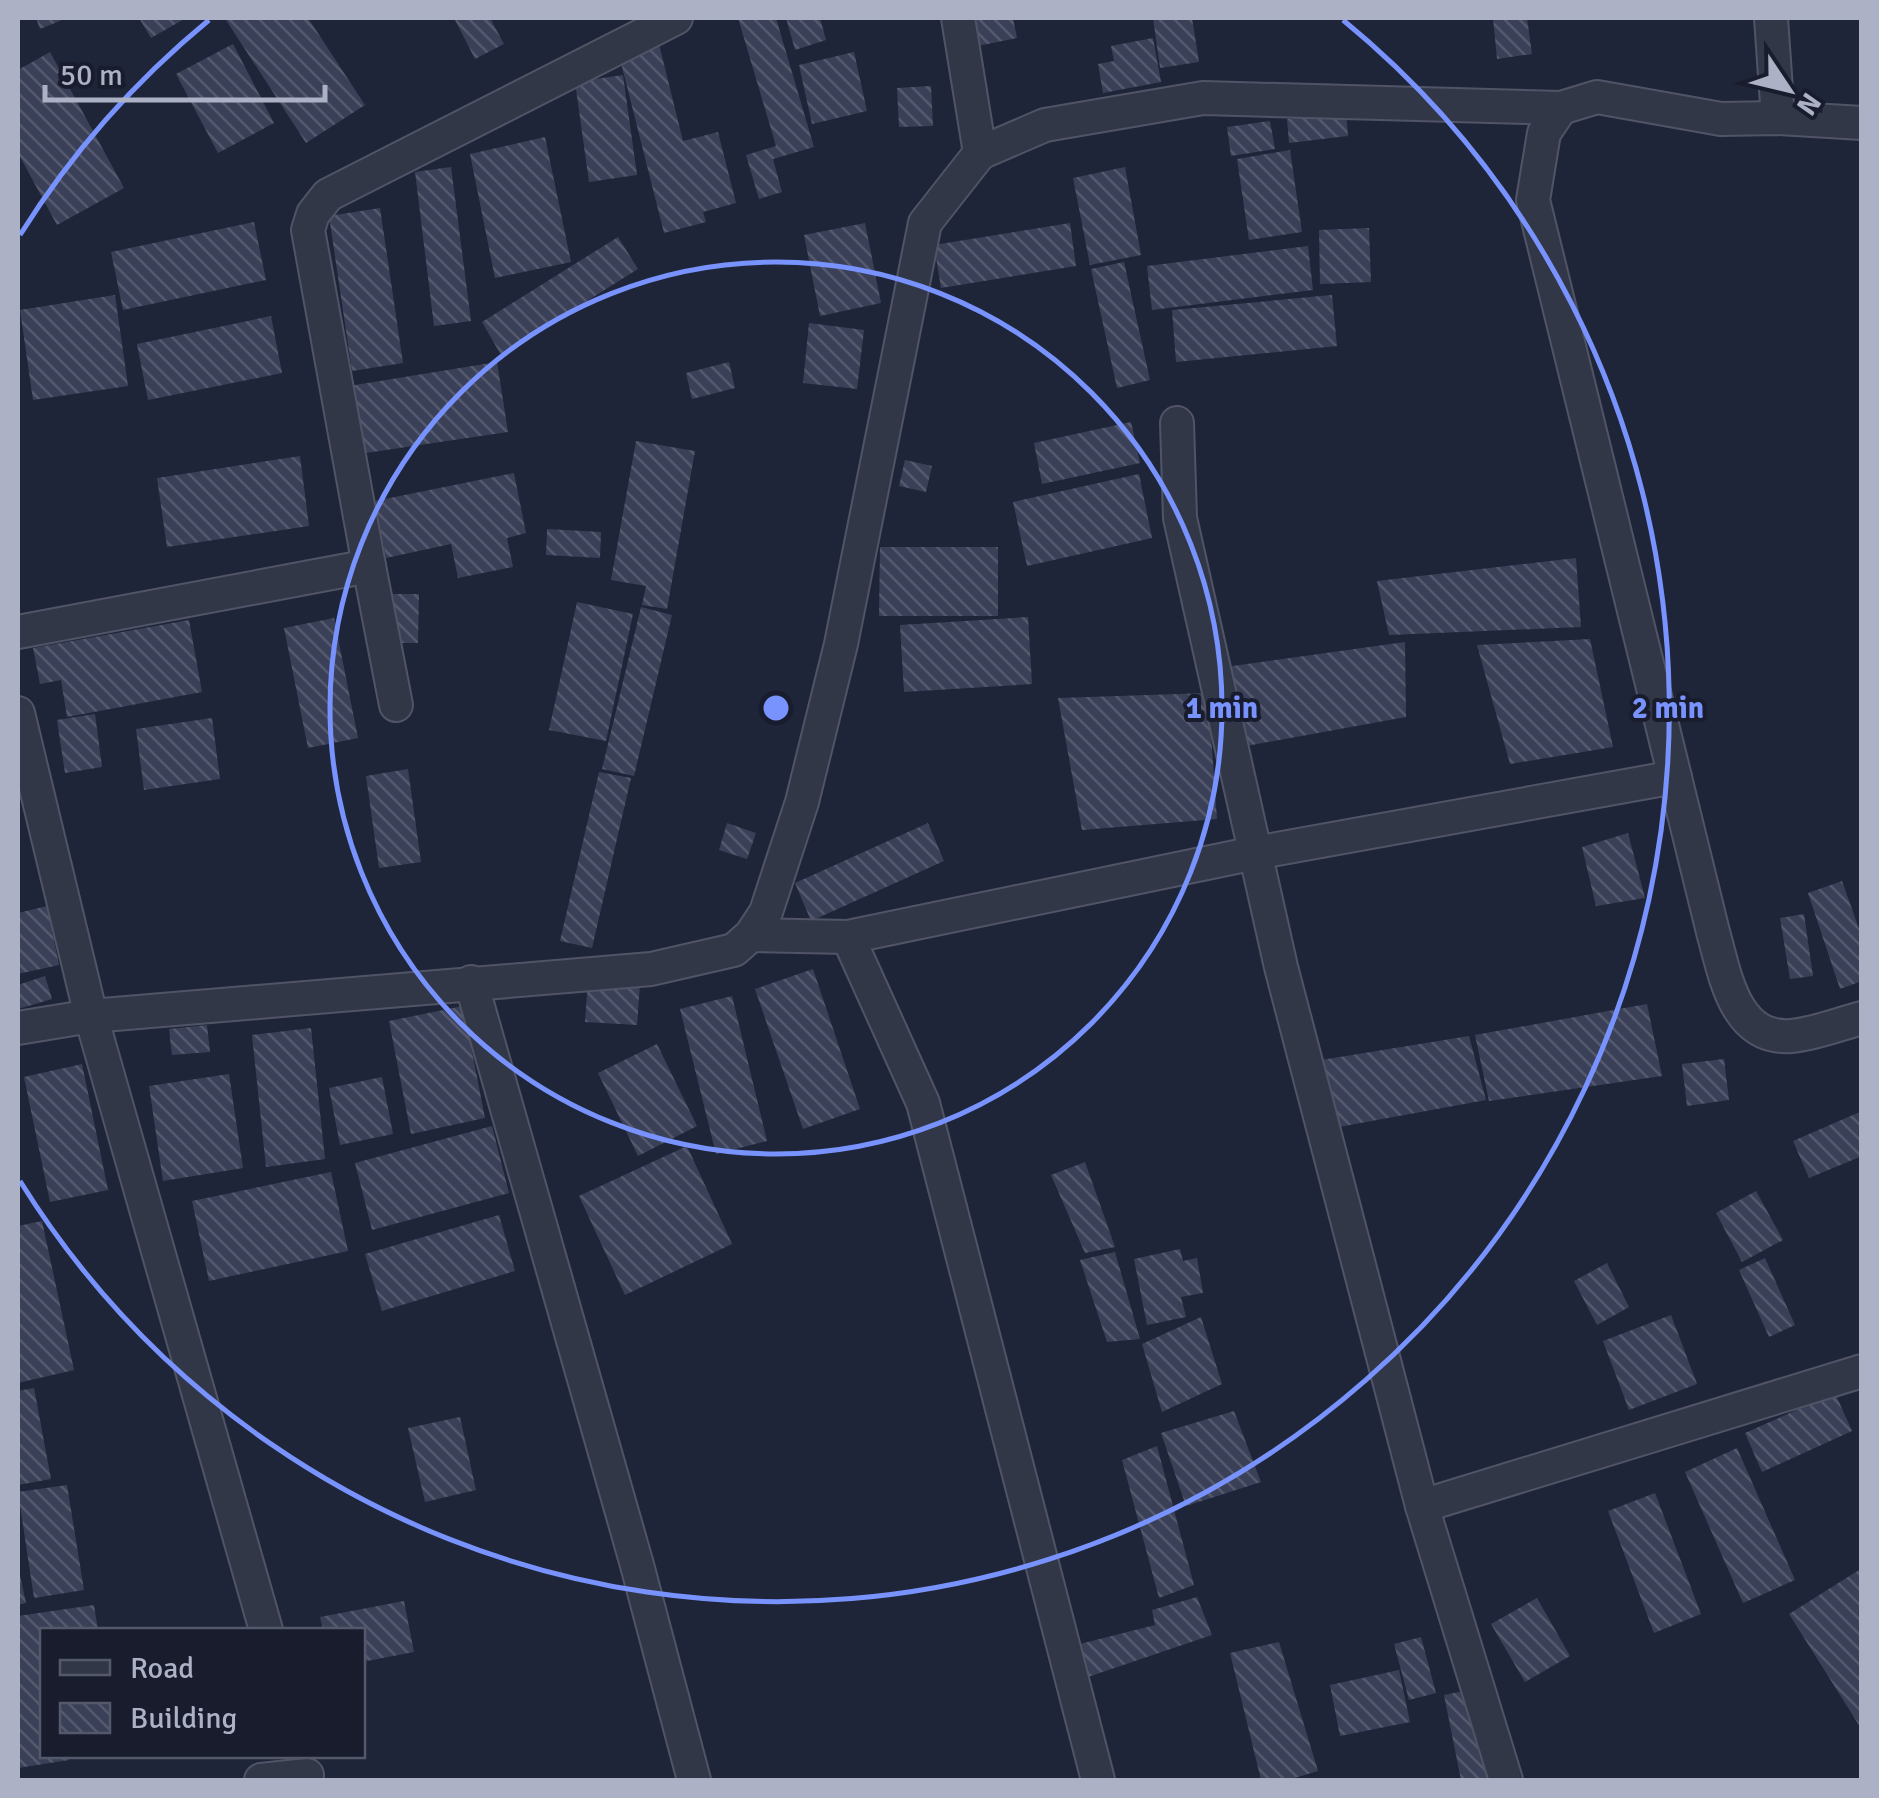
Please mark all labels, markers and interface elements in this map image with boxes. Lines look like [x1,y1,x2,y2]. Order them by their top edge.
scale bar [45,40,325,102]
north arrow [1739,40,1839,140]
text: 50 m [60,57,123,94]
text: N [1789,86,1828,121]
centre of rings [758,690,794,726]
text: 1 min [1186,690,1258,727]
text: 2 min [1632,690,1704,727]
legend [40,1628,365,1758]
text: Road [130,1650,194,1687]
text: Building [130,1700,237,1737]

